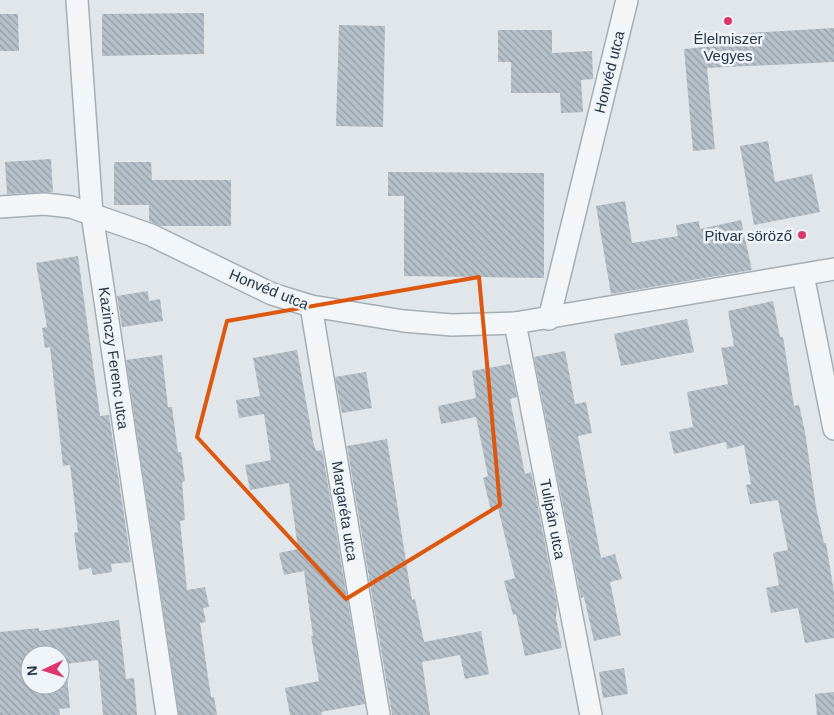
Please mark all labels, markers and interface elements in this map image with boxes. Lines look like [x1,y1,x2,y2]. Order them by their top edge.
marker: Élelmiszer Vegyes [722,15,734,27]
street label: Honvéd utca [591,28,628,115]
place label: Élelmiszer Vegyes [693,30,763,64]
place label: Pitvar söröző [704,227,792,244]
marker: Pitvar söröző [796,229,808,241]
street label: Honvéd utca [227,265,312,313]
street label: Kazinczy Ferenc utca [96,286,132,431]
street label: Margaréta utca [329,460,361,563]
street label: Tulipán utca [537,478,569,561]
north arrow [20,645,70,695]
text: N [24,665,40,677]

